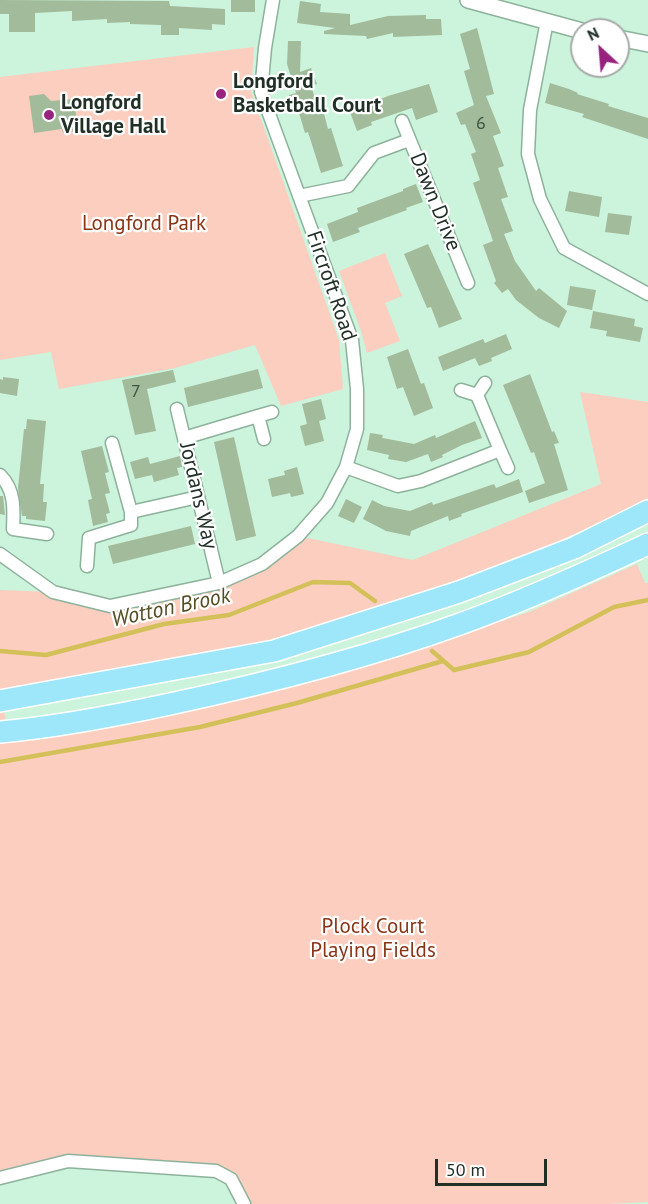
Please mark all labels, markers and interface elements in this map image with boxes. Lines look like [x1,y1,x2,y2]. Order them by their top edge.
north arrow [570,18,630,78]
text: N [584,22,602,45]
place label: Longford Basketball Court [233,69,381,119]
marker: Longford Basketball Court [214,87,228,101]
place label: Longford Village Hall [61,90,166,140]
marker: Longford Village Hall [42,108,56,122]
house number: 6 [476,113,486,135]
street label: Dawn Drive [404,149,466,255]
park label: Longford Park [82,211,206,237]
street label: Fircroft Road [300,228,362,344]
house number: 7 [131,381,141,403]
street label: Jordans Way [173,440,223,552]
water label: Wotton Brook [109,583,233,633]
park label: Plock Court Playing Fields [310,914,436,964]
scale bar [438,1147,550,1185]
text: 50 m [446,1158,485,1181]

